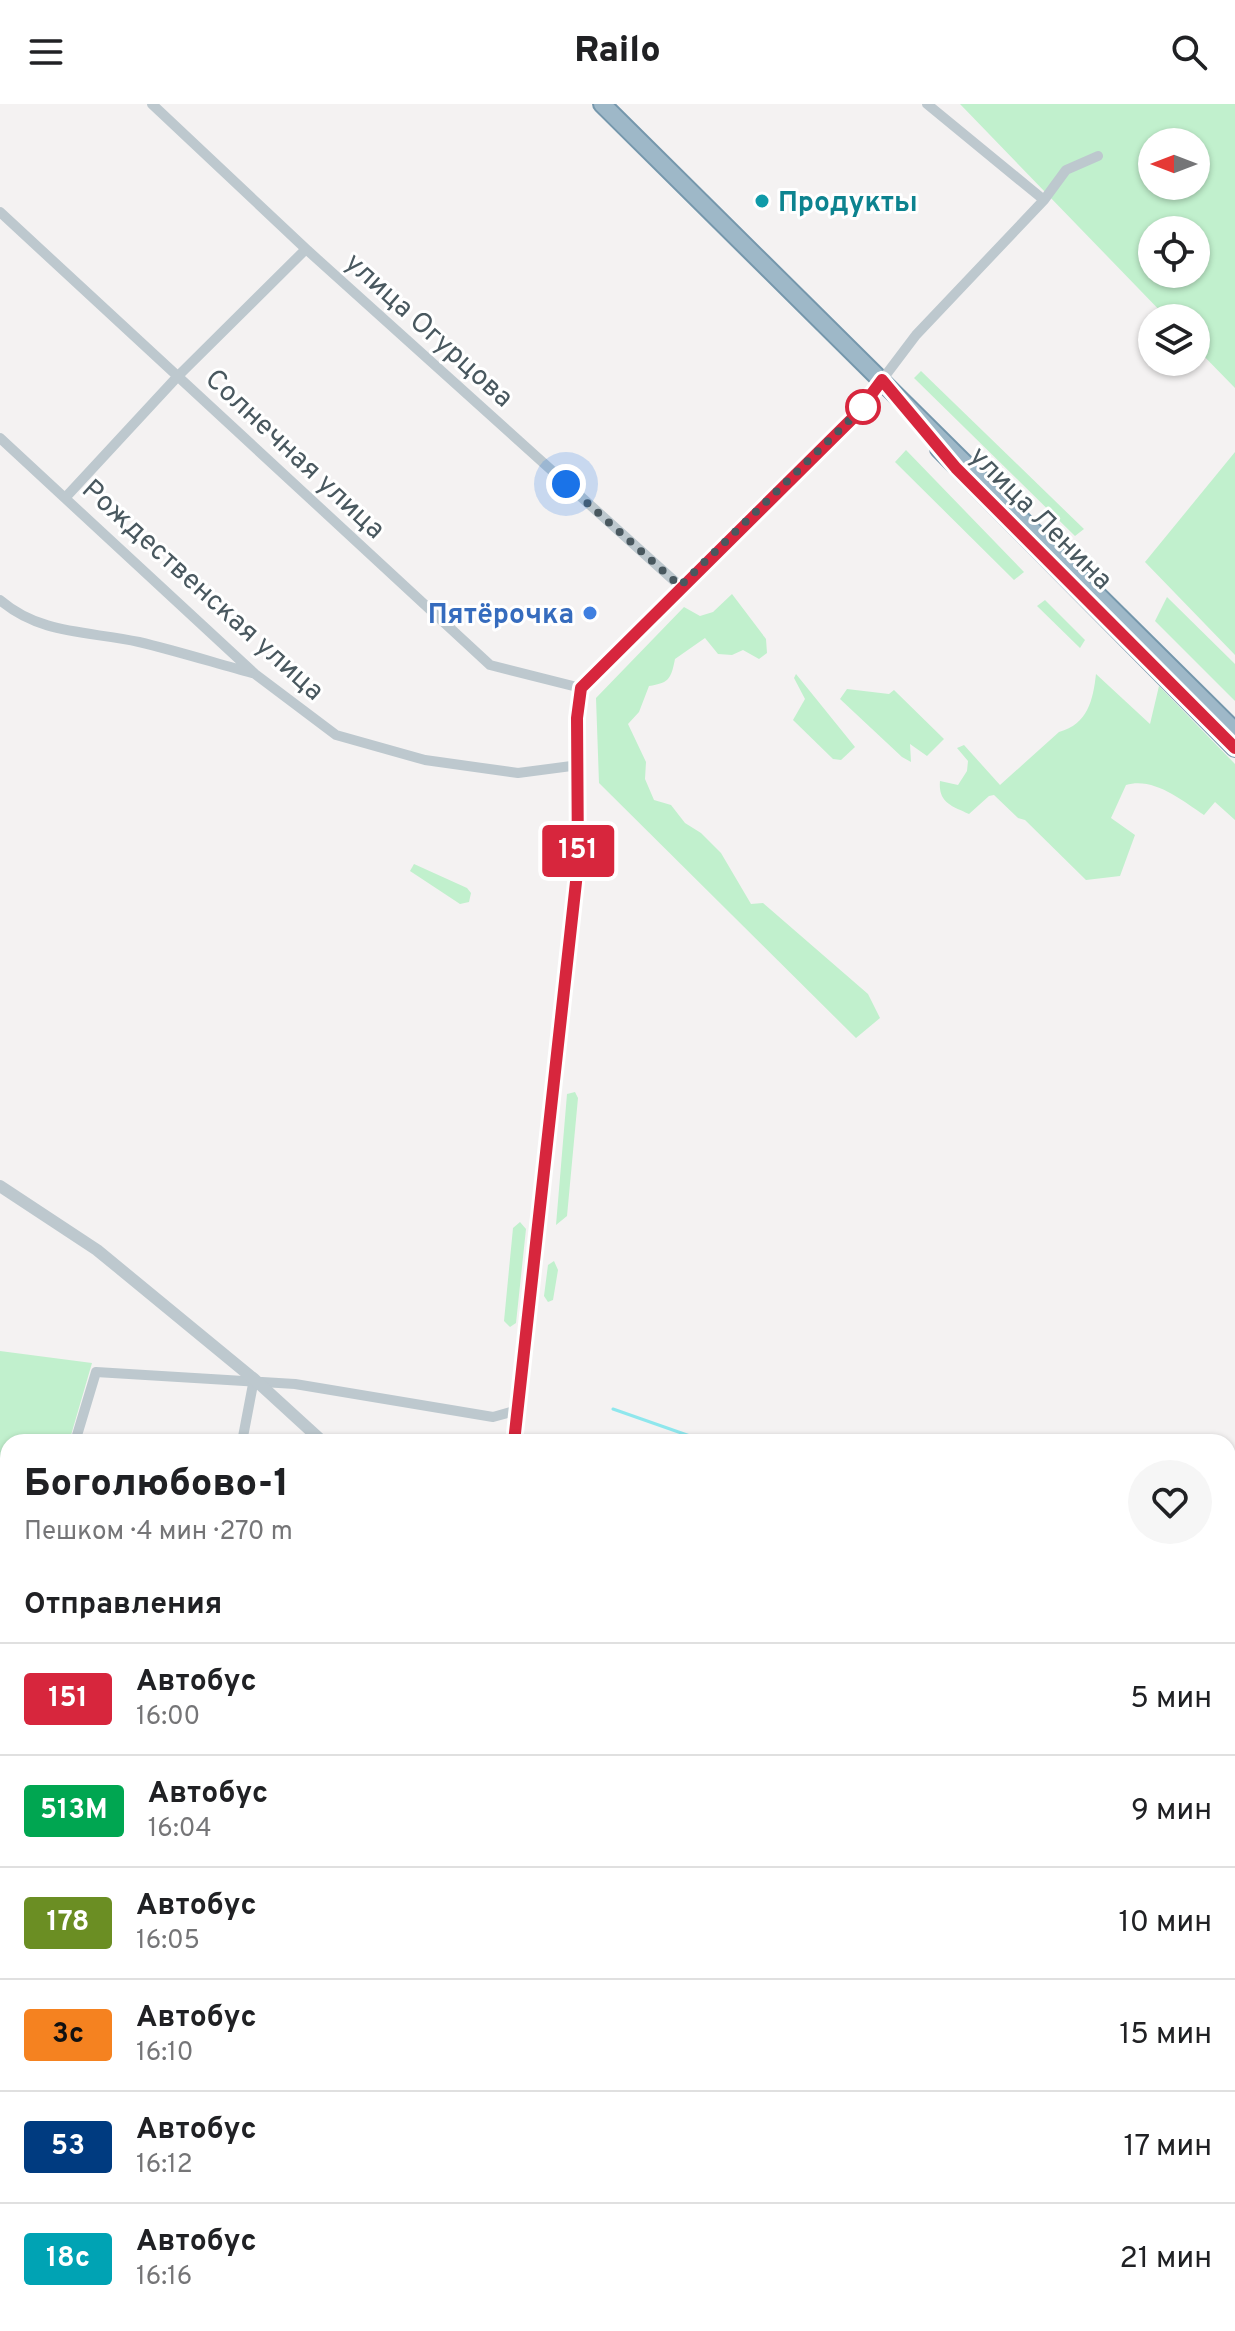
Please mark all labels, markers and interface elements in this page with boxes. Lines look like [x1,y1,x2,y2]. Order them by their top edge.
text: Railo [574,29,661,75]
icon: menu [24,30,68,74]
icon: search [1167,30,1211,74]
north arrow [1138,128,1210,200]
map controls [1138,128,1210,376]
place label: Продукты [778,186,918,222]
marker: Продукты [753,192,771,210]
button: locate [1138,216,1210,288]
street label: улица Огурцова [336,246,520,416]
button: layers [1138,304,1210,376]
street label: Солнечная улица [196,362,392,548]
unlabelled marker [846,390,880,424]
street label: улица Ленина [960,440,1119,599]
your location [546,464,586,504]
street label: Рождественская улица [73,473,331,710]
place label: Пятёрочка [428,598,574,634]
marker: Пятёрочка [581,604,599,622]
line badge: 151 [532,825,624,877]
text: 151 [558,833,598,869]
button: heart [1128,1460,1212,1544]
text: Боголюбово-1 [24,1461,289,1510]
text: Пешком · 4 мин · 270 m [24,1516,293,1549]
text: Отправления [24,1587,222,1624]
text: Автобус [136,1664,257,1701]
text: 151 [48,1681,88,1717]
text: 5 мин [1130,1681,1212,1718]
text: 16:00 [136,1701,200,1734]
text: Автобус [148,1776,268,1813]
text: 513М [40,1793,108,1829]
text: 9 мин [1131,1793,1212,1830]
text: 16:04 [148,1813,212,1846]
text: Автобус [136,1888,257,1925]
text: 178 [47,1905,89,1941]
text: 10 мин [1119,1905,1212,1942]
text: 16:05 [136,1925,200,1958]
text: Автобус [136,2000,257,2037]
text: 3с [52,2017,84,2053]
text: 15 мин [1119,2017,1212,2054]
text: 16:10 [136,2037,193,2070]
text: Автобус [136,2112,257,2149]
text: 53 [51,2129,85,2165]
text: 17 мин [1123,2129,1212,2166]
text: 16:12 [136,2149,193,2182]
text: Автобус [136,2224,257,2261]
text: 18с [46,2241,90,2277]
text: 21 мин [1119,2241,1212,2278]
text: 16:16 [136,2261,192,2294]

